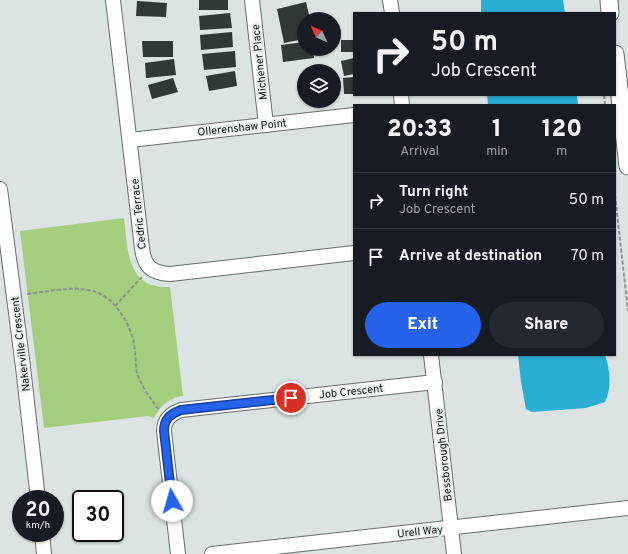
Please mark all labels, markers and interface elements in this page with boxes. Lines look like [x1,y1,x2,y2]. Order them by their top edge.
north arrow [297,12,341,56]
map controls [297,12,341,108]
street label: Michener Place [249,23,271,100]
text: 50 m [431,25,498,61]
icon: right [365,28,417,80]
text: Job Crescent [431,60,537,83]
button: layers [297,64,341,108]
text: 20:33 [387,115,452,145]
text: 1 [492,115,502,145]
text: 120 [542,115,582,145]
street label: Ollerenshaw Point [197,116,287,140]
text: Arrival [400,144,439,160]
text: min [486,144,508,160]
text: m [556,144,567,160]
street label: Cedric Terrace [128,178,150,250]
text: Turn right [399,183,468,202]
icon: right [365,190,387,212]
text: 50 m [569,191,604,210]
text: Job Crescent [399,202,475,218]
icon: arrive [365,246,387,268]
text: Arrive at destination [399,247,542,266]
text: 70 m [571,247,604,266]
street label: Nakerville Crescent [8,296,34,392]
button: Exit [365,302,481,348]
button: Share [489,302,604,348]
pin [274,381,308,415]
street label: Job Crescent [318,382,384,402]
icon: arrive [280,387,302,409]
street label: Bessborough Drive [432,408,456,502]
position arrow [151,480,193,522]
speed limit sign: 30 [72,490,124,542]
text: 20 [25,498,51,524]
text: km/h [26,519,50,532]
street label: Urell Way [396,523,444,541]

